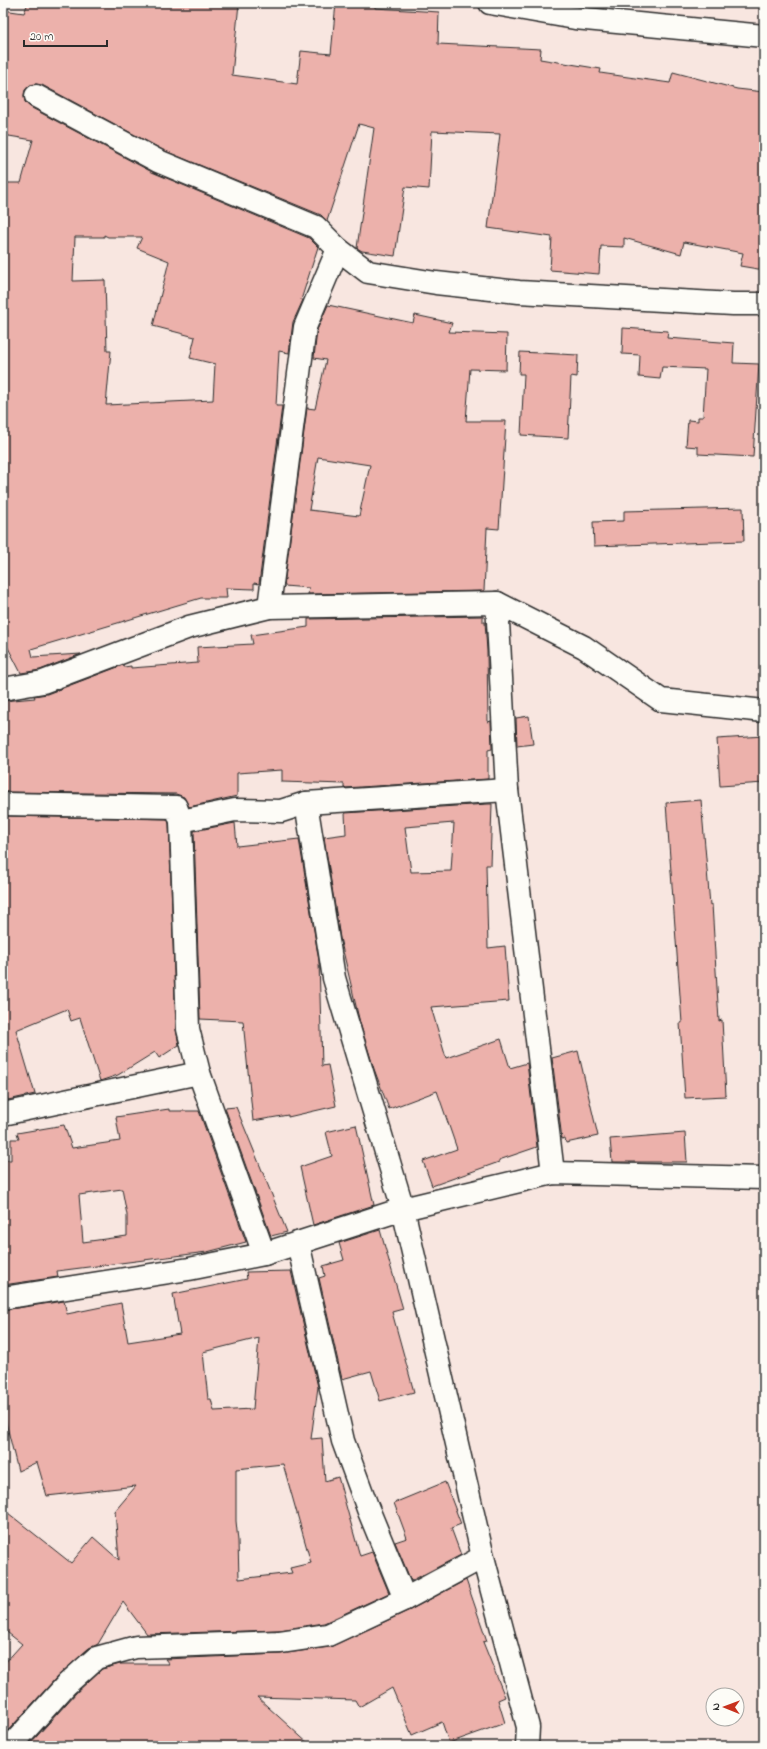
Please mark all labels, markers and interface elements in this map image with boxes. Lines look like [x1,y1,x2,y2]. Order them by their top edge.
scale bar [24,22,107,48]
text: 20 m [30,28,53,46]
north arrow [705,1687,745,1727]
text: N [708,1703,724,1711]

